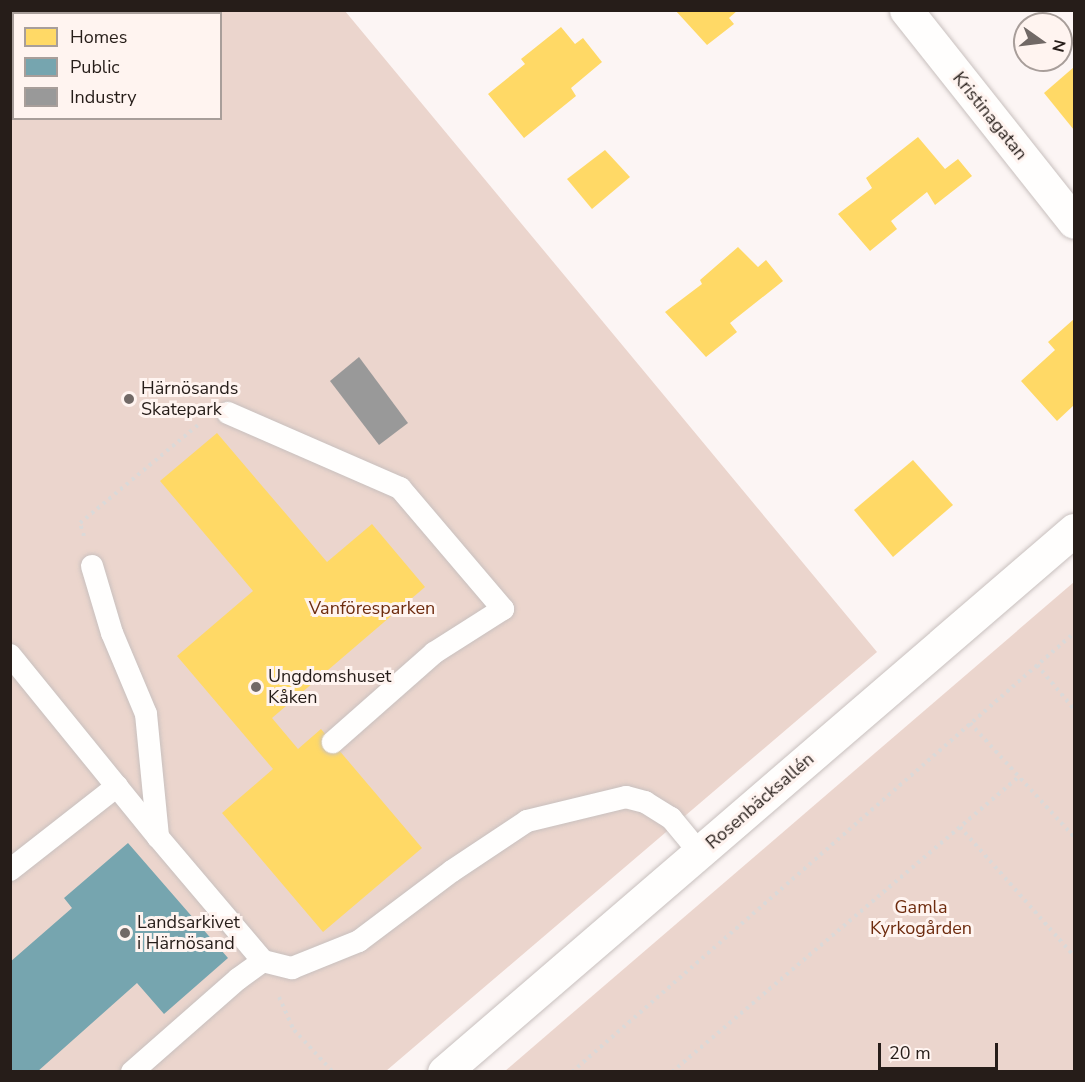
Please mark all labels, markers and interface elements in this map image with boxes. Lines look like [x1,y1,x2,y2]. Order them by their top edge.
legend [12,12,222,120]
north arrow [1013,12,1073,72]
text: Homes [70,25,127,49]
text: N [1046,37,1071,54]
text: Public [70,55,120,79]
street label: Kristinagatan [948,68,1032,164]
text: Industry [70,85,137,109]
place label: Härnösands Skatepark [141,378,238,420]
marker: Härnösands Skatepark [122,392,136,406]
park label: Vanföresparken [309,597,435,619]
place label: Ungdomshuset Kåken [268,666,391,708]
marker: Ungdomshuset Kåken [249,680,263,694]
street label: Rosenbäcksallén [702,748,818,854]
park label: Gamla Kyrkogården [870,897,972,940]
place label: Landsarkivet i Härnösand [137,912,240,954]
marker: Landsarkivet i Härnösand [118,926,132,940]
scale bar [881,1031,1001,1069]
text: 20 m [889,1041,931,1065]

